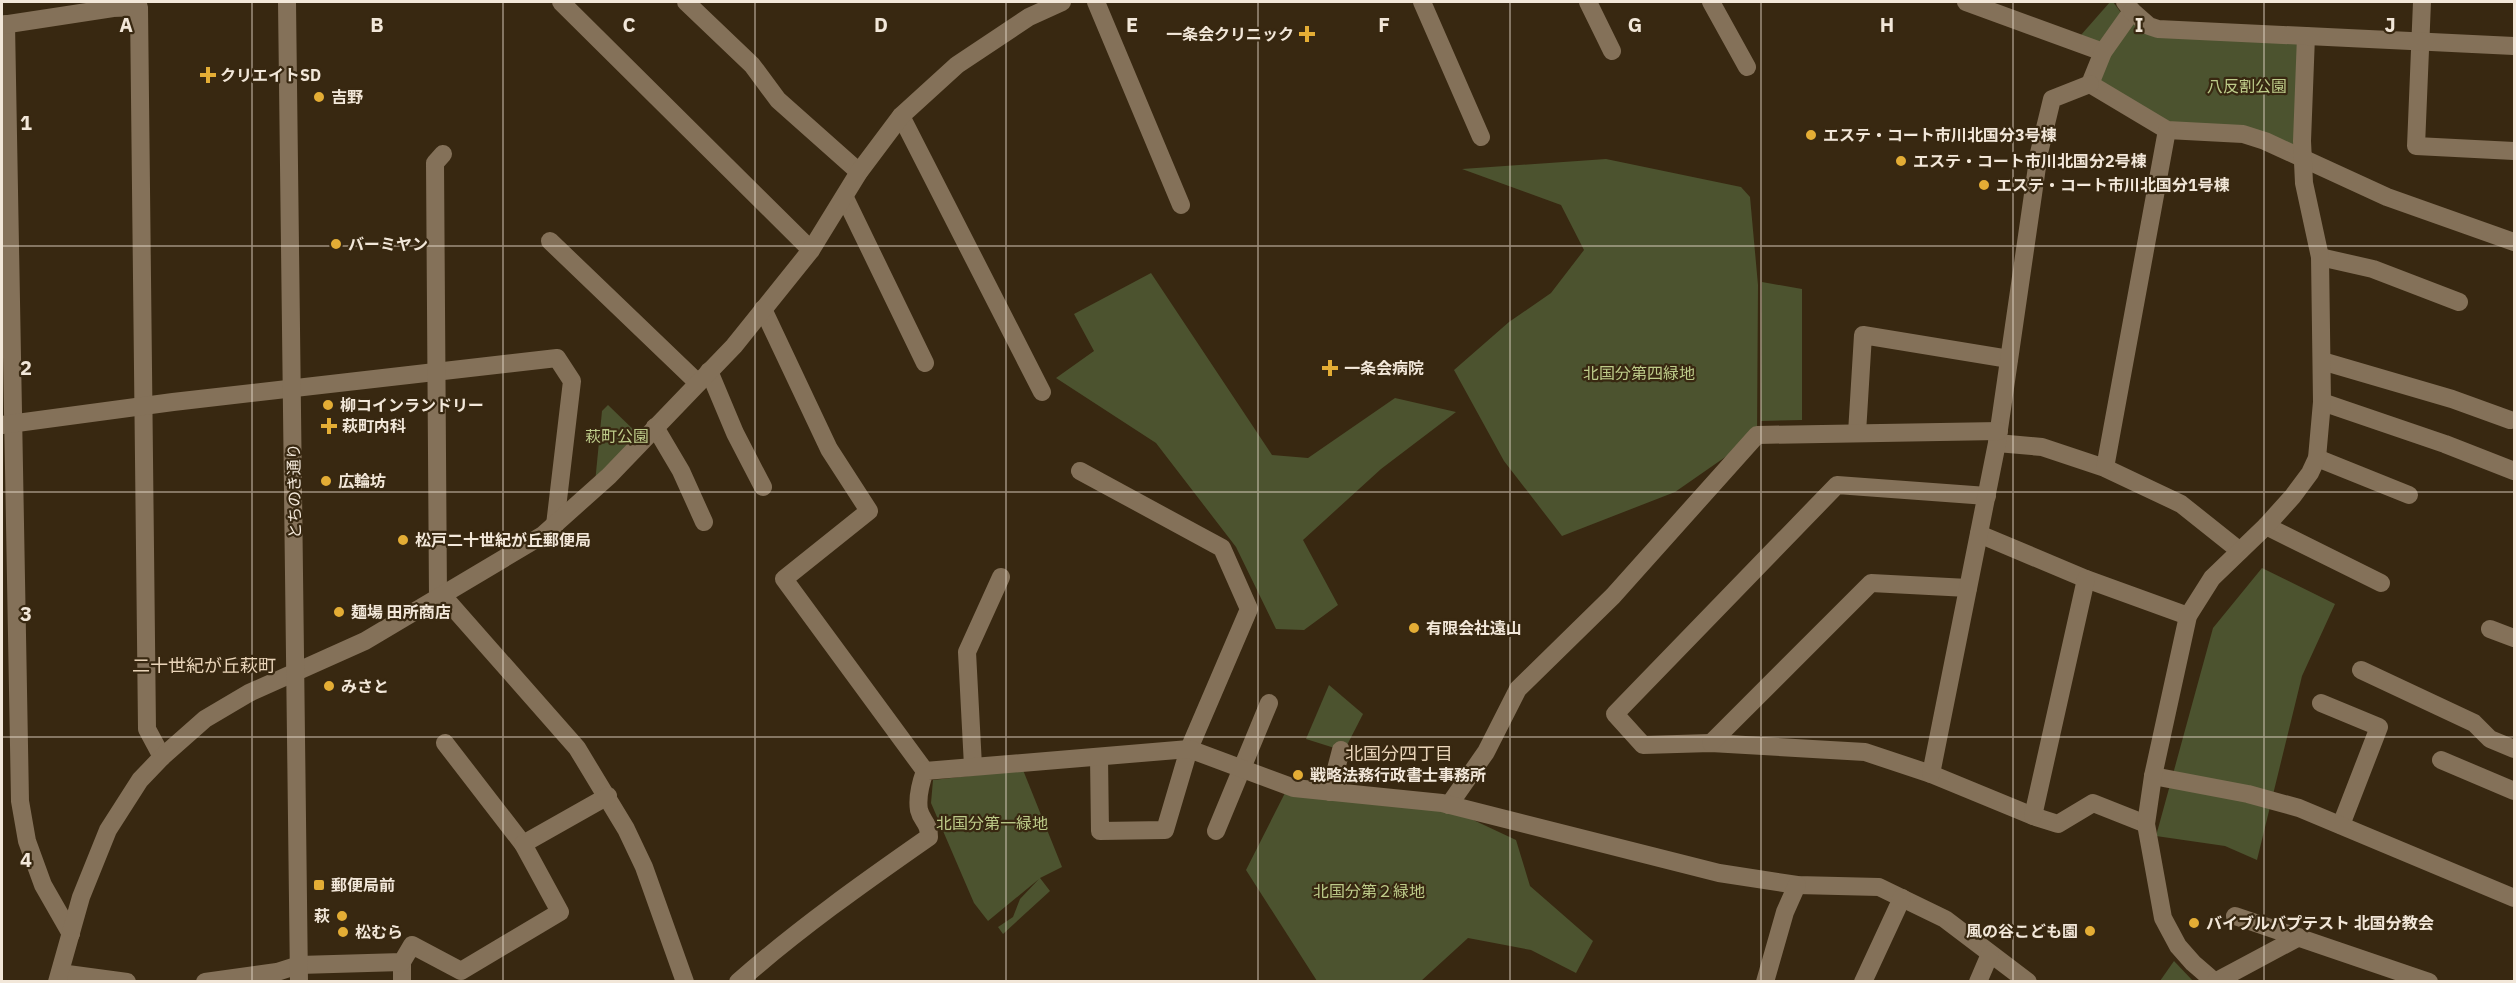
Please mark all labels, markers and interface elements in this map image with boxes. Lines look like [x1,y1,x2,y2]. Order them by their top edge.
text: A [119,11,133,38]
text: B [370,11,384,38]
text: C [622,11,636,38]
text: D [874,11,888,38]
text: E [1126,11,1138,38]
text: F [1378,11,1390,38]
text: G [1628,11,1642,38]
text: H [1880,11,1894,38]
text: I [2135,11,2143,38]
text: J [2384,11,2396,38]
place label: 一条会クリニック [1166,24,1294,44]
marker: 一条会クリニック [1298,25,1316,43]
place label: クリエイトSD [220,65,321,85]
marker: クリエイトSD [201,68,215,82]
park label: 八反割公園 [2207,76,2287,96]
place label: 吉野 [331,87,363,107]
marker: 吉野 [312,90,326,104]
text: 1 [20,109,32,136]
place label: エステ・コート市川北国分3号棟 [1823,125,2057,145]
marker: エステ・コート市川北国分3号棟 [1804,128,1818,142]
place label: エステ・コート市川北国分2号棟 [1913,151,2147,171]
marker: エステ・コート市川北国分2号棟 [1894,154,1908,168]
place label: エステ・コート市川北国分1号棟 [1996,175,2230,195]
marker: エステ・コート市川北国分1号棟 [1977,178,1991,192]
place label: バーミヤン [348,234,428,254]
marker: バーミヤン [329,237,343,251]
text: 2 [20,354,32,381]
place label: 一条会病院 [1344,358,1424,378]
marker: 一条会病院 [1321,359,1339,377]
park label: 北国分第四緑地 [1583,363,1695,383]
place label: 柳コインランドリー [340,395,484,415]
marker: 柳コインランドリー [321,398,335,412]
place label: 萩町内科 [342,416,406,436]
marker: 萩町内科 [320,417,338,435]
park label: 萩町公園 [585,426,649,446]
street label: とちのき通り [283,443,305,539]
place label: 広輪坊 [338,471,386,491]
marker: 広輪坊 [319,474,333,488]
place label: 松戸二十世紀が丘郵便局 [415,530,591,550]
marker: 松戸二十世紀が丘郵便局 [396,533,410,547]
text: 3 [20,600,32,627]
place label: 麺場 田所商店 [351,602,451,622]
marker: 麺場 田所商店 [332,605,346,619]
place label: 有限会社遠山 [1426,618,1522,638]
marker: 有限会社遠山 [1407,621,1421,635]
district label: 二十世紀が丘萩町 [132,654,276,677]
place label: みさと [341,676,389,696]
marker: みさと [322,679,336,693]
district label: 北国分四丁目 [1345,742,1453,765]
place label: 戦略法務行政書士事務所 [1310,765,1486,785]
marker: 戦略法務行政書士事務所 [1291,768,1305,782]
park label: 北国分第一緑地 [936,813,1048,833]
text: 4 [20,846,32,873]
place label: 郵便局前 [331,875,395,895]
marker: 郵便局前 [312,878,326,892]
park label: 北国分第２緑地 [1313,881,1425,901]
place label: 萩 [314,906,330,926]
marker: 萩 [335,909,349,923]
place label: バイブルバプテスト 北国分教会 [2206,913,2434,933]
marker: バイブルバプテスト 北国分教会 [2187,916,2201,930]
place label: 風の谷こども園 [1966,921,2078,941]
place label: 松むら [355,922,403,942]
marker: 風の谷こども園 [2083,924,2097,938]
marker: 松むら [336,925,350,939]

